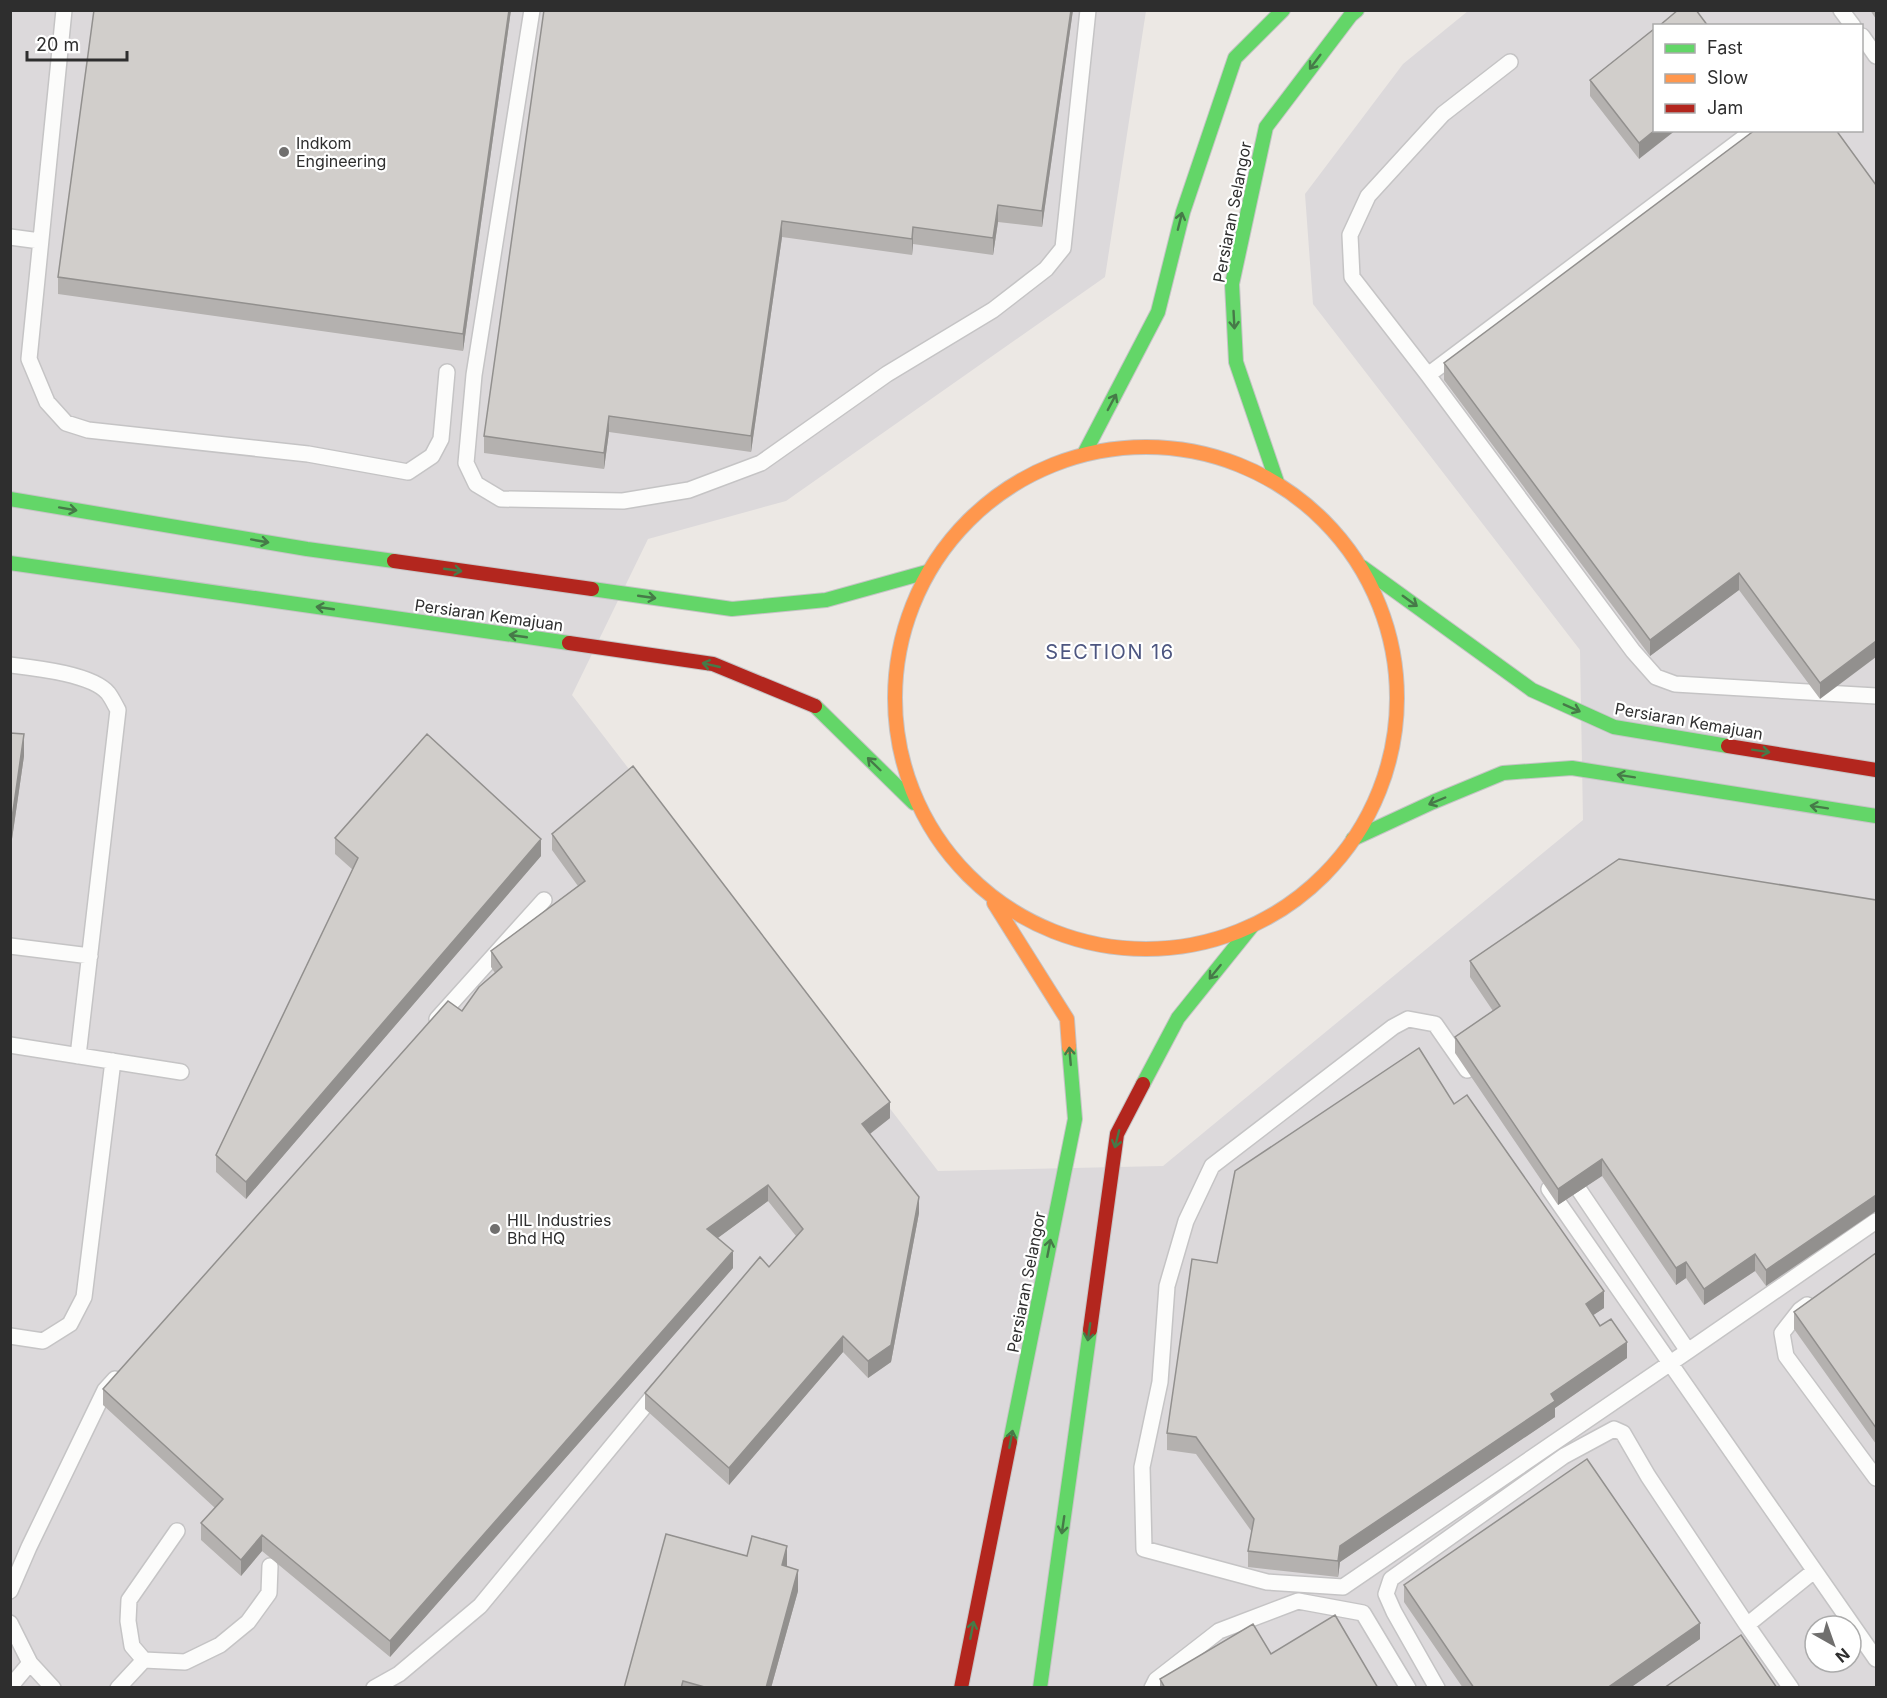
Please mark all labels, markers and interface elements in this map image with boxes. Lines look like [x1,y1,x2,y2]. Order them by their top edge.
scale bar [27,24,128,62]
legend [1653,24,1863,132]
text: 20 m [36,34,79,55]
text: Fast [1707,37,1743,58]
one-way arrow [1309,53,1322,69]
text: Slow [1707,67,1748,88]
text: Jam [1707,97,1743,118]
place label: Indkom Engineering [296,133,386,171]
street label: Persiaran Selangor [1209,140,1255,284]
marker: Indkom Engineering [277,145,291,159]
one-way arrow [1175,212,1187,231]
one-way arrow [1229,310,1240,330]
one-way arrow [1106,394,1118,411]
one-way arrow [58,504,78,515]
one-way arrow [250,536,270,547]
one-way arrow [443,564,463,575]
one-way arrow [636,591,656,602]
street label: Persiaran Kemajuan [413,595,565,635]
one-way arrow [1401,595,1418,607]
one-way arrow [316,602,335,613]
one-way arrow [509,630,528,641]
district label: SECTION 16 [1045,640,1175,664]
one-way arrow [702,658,721,670]
street label: Persiaran Kemajuan [1613,698,1765,744]
one-way arrow [1562,703,1580,714]
one-way arrow [1751,745,1770,756]
one-way arrow [866,756,881,771]
one-way arrow [1617,771,1636,782]
one-way arrow [1429,795,1447,807]
one-way arrow [1809,801,1829,812]
one-way arrow [1209,964,1222,980]
one-way arrow [1064,1046,1075,1066]
one-way arrow [1111,1129,1123,1148]
place label: HIL Industries Bhd HQ [507,1210,611,1248]
street label: Persiaran Selangor [1003,1210,1049,1354]
marker: HIL Industries Bhd HQ [488,1222,502,1236]
one-way arrow [1044,1238,1055,1258]
one-way arrow [1084,1321,1095,1341]
one-way arrow [1006,1430,1017,1449]
one-way arrow [1057,1515,1068,1534]
north arrow [1803,1614,1863,1674]
one-way arrow [967,1621,978,1640]
text: N [1832,1644,1854,1667]

